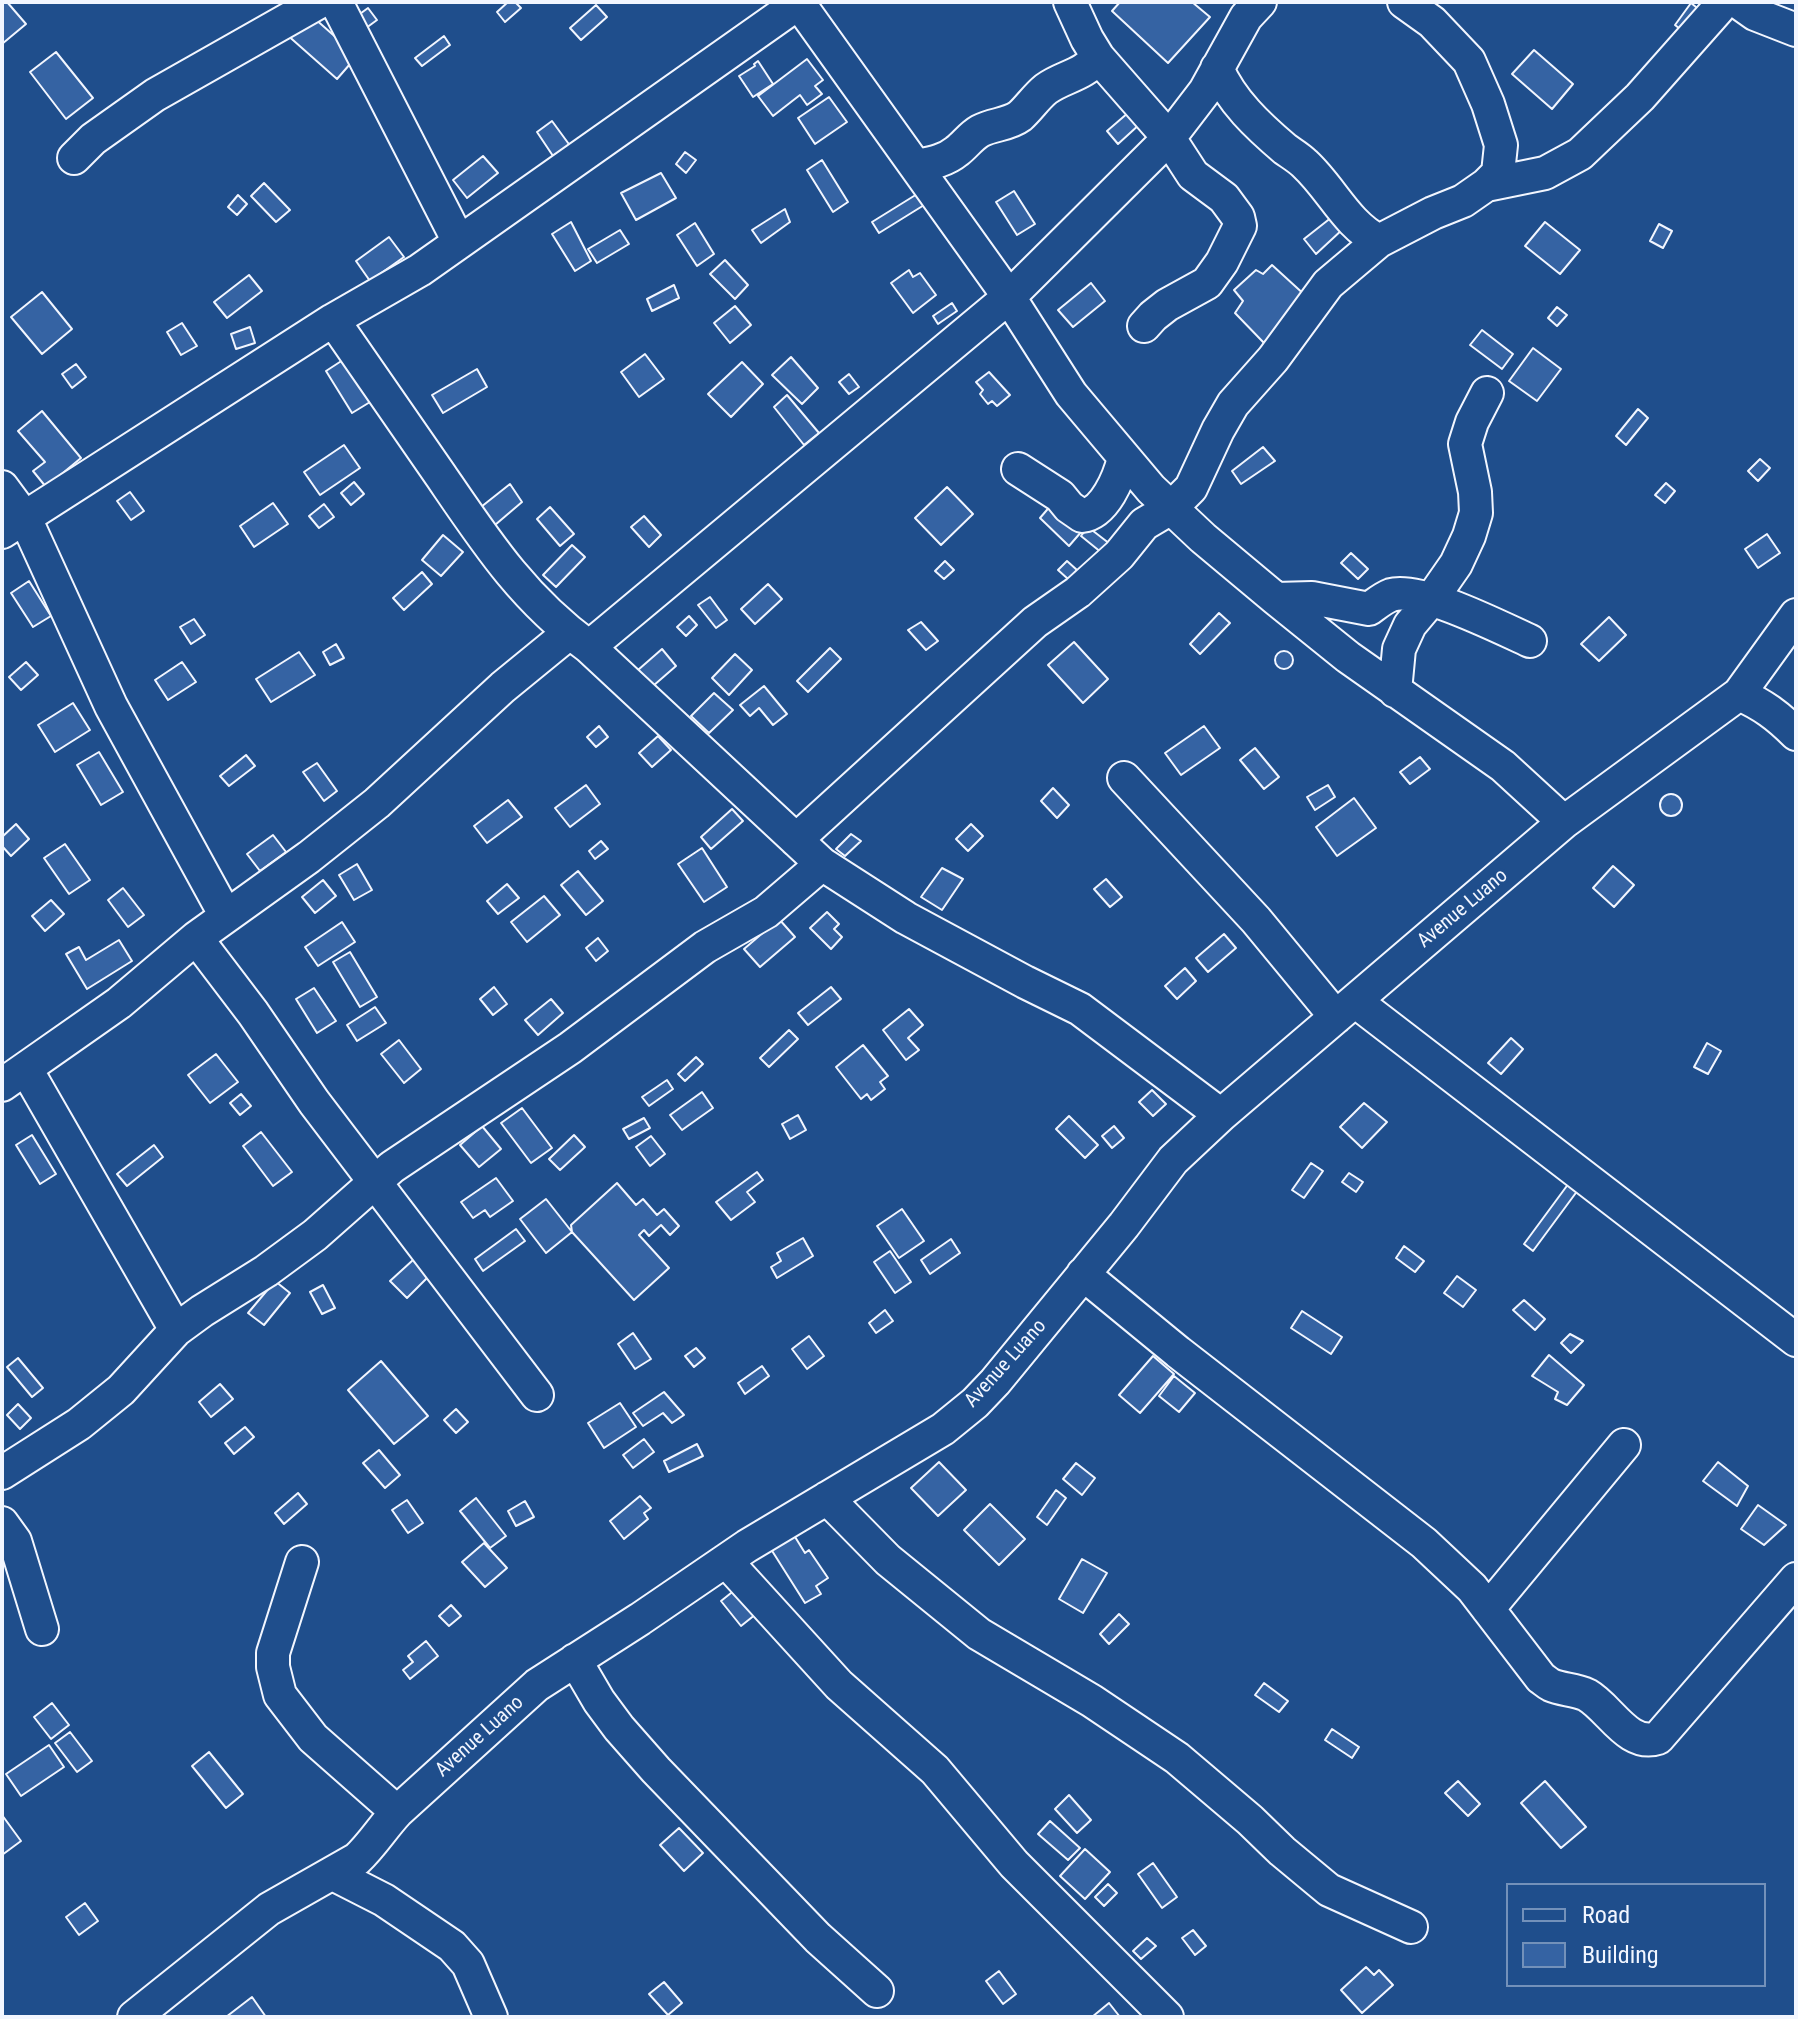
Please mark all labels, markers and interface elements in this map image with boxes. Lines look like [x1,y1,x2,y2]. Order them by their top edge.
street label: Avenue Luano [1413,864,1513,954]
street label: Avenue Luano [960,1315,1052,1413]
street label: Avenue Luano [431,1691,529,1783]
legend [1506,1883,1766,1987]
text: Road [1582,1901,1630,1929]
text: Building [1582,1941,1659,1969]

